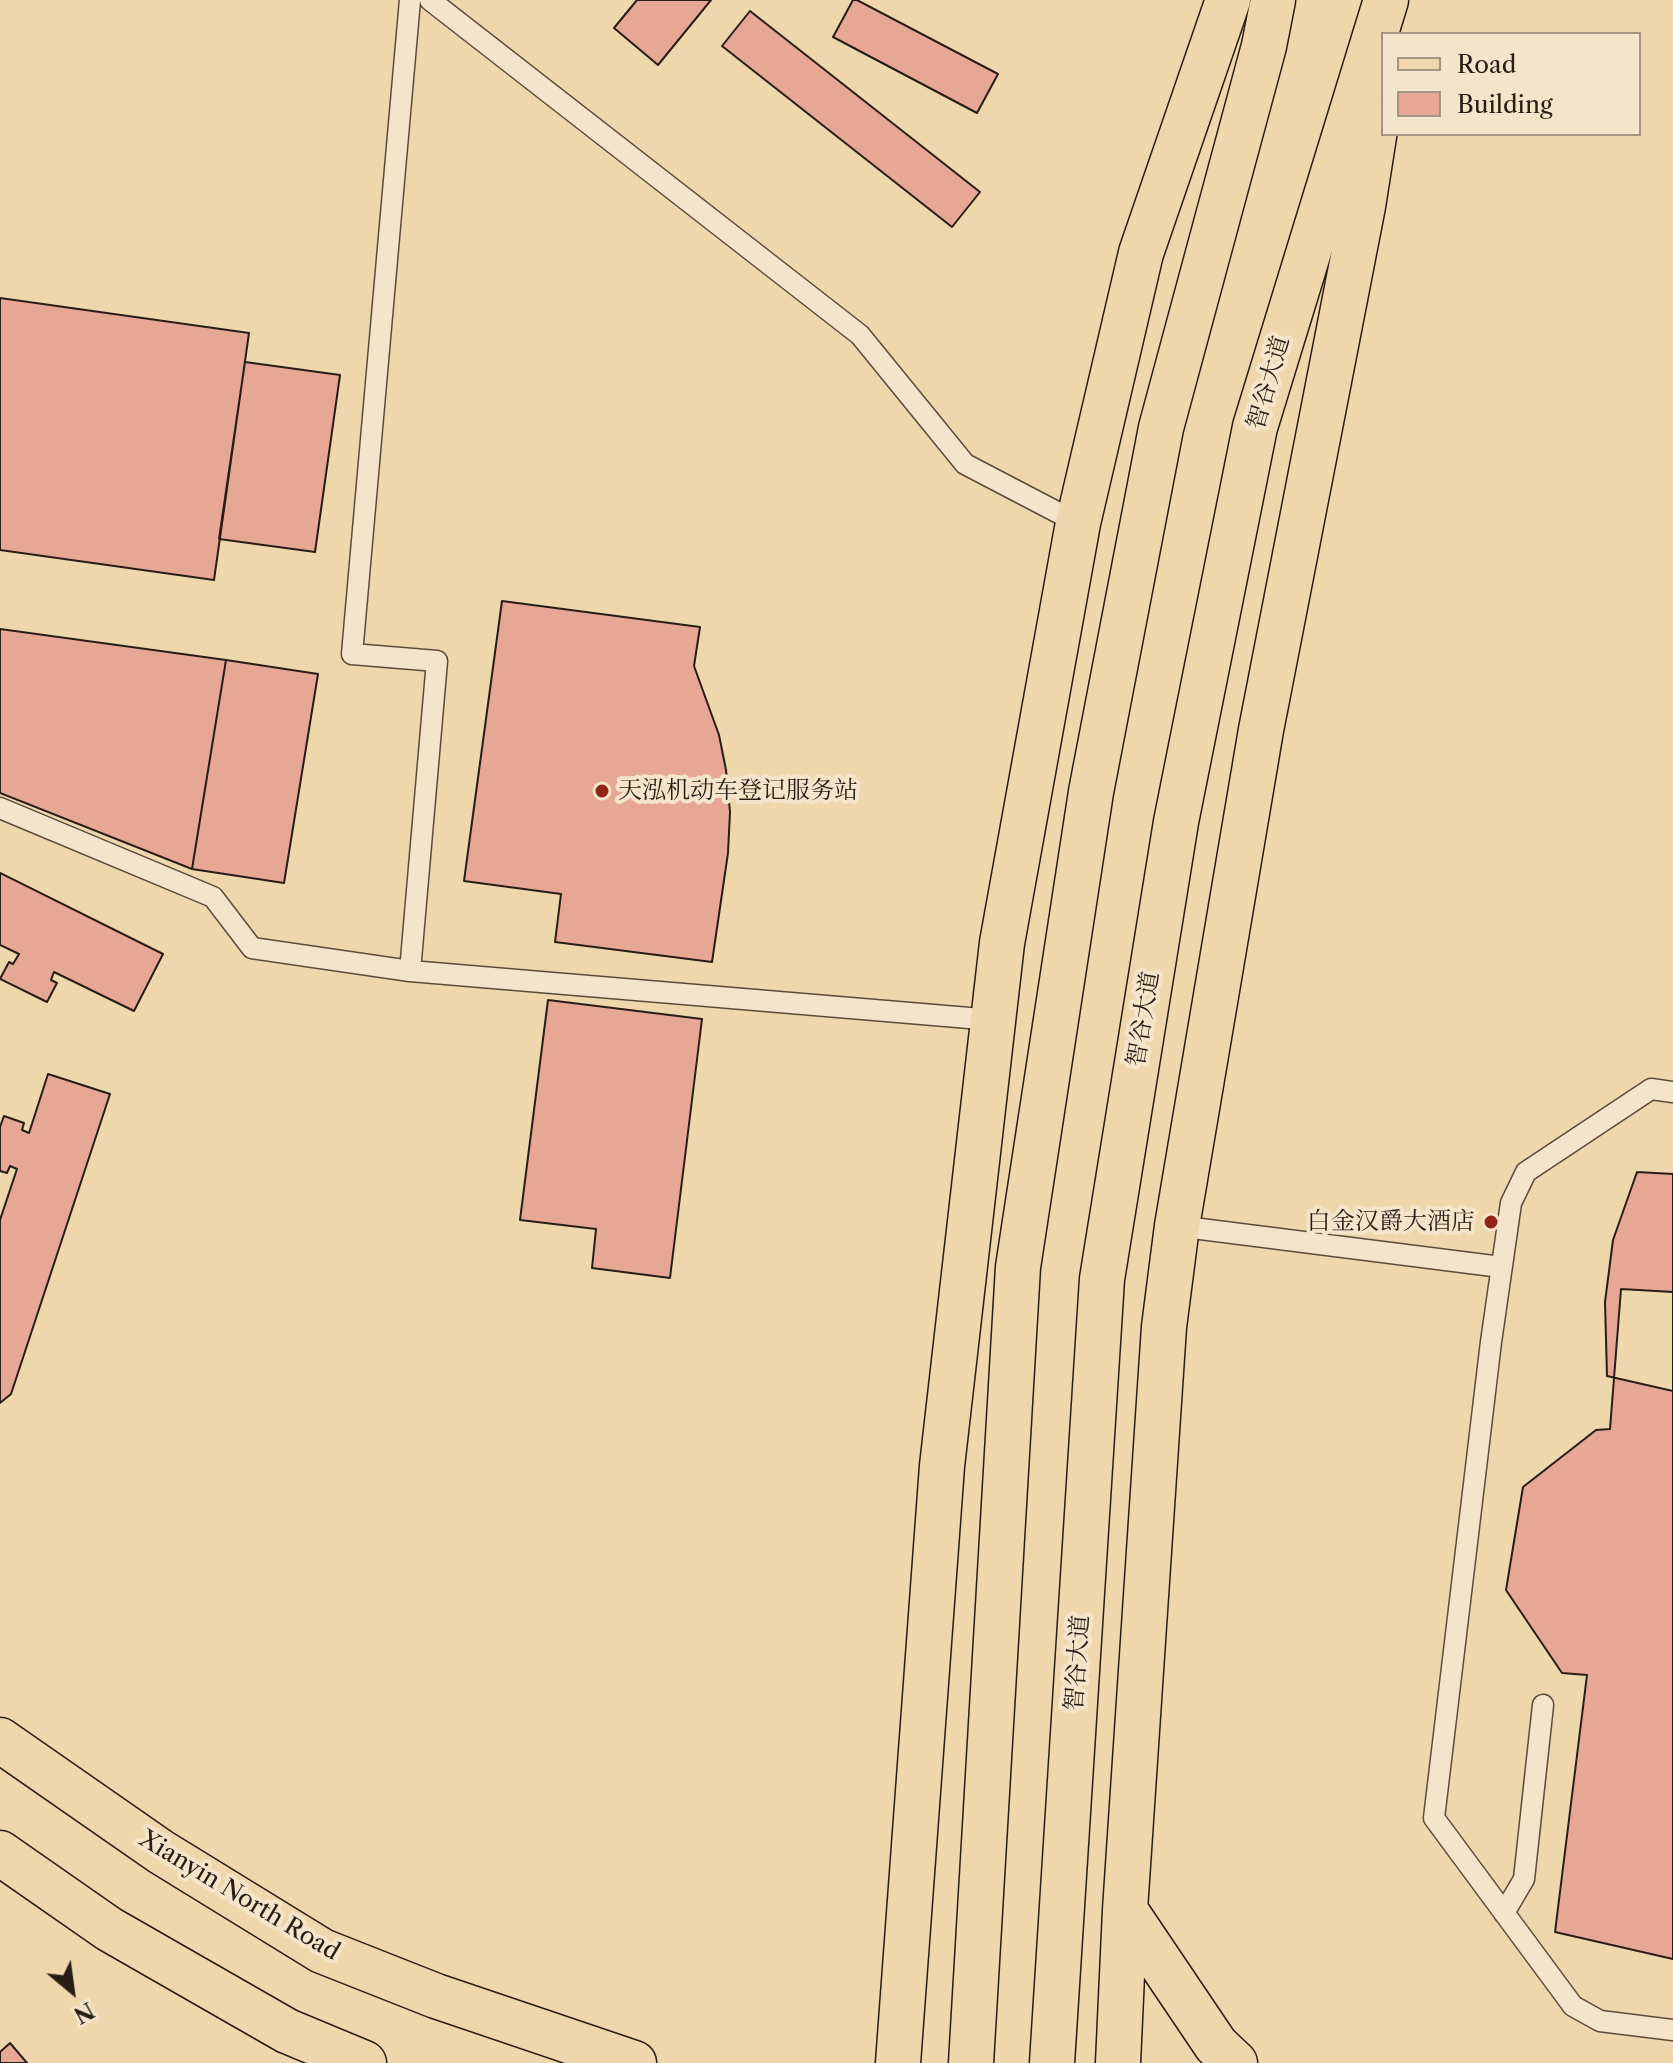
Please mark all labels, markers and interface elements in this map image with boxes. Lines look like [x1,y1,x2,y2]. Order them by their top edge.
legend [1381,32,1641,136]
text: Road [1457,50,1516,79]
text: Building [1457,90,1553,119]
street label: 智谷大道 [1242,333,1296,433]
place label: 天泓机动车登记服务站 [618,777,858,805]
marker: 天泓机动车登记服务站 [593,782,611,800]
street label: 智谷大道 [1122,969,1166,1069]
place label: 白金汉爵大酒店 [1307,1208,1475,1236]
marker: 白金汉爵大酒店 [1482,1213,1500,1231]
street label: 智谷大道 [1060,1614,1096,1712]
street label: Xianyin North Road [134,1825,344,1967]
north arrow [32,1951,112,2031]
text: N [69,1996,99,2029]

